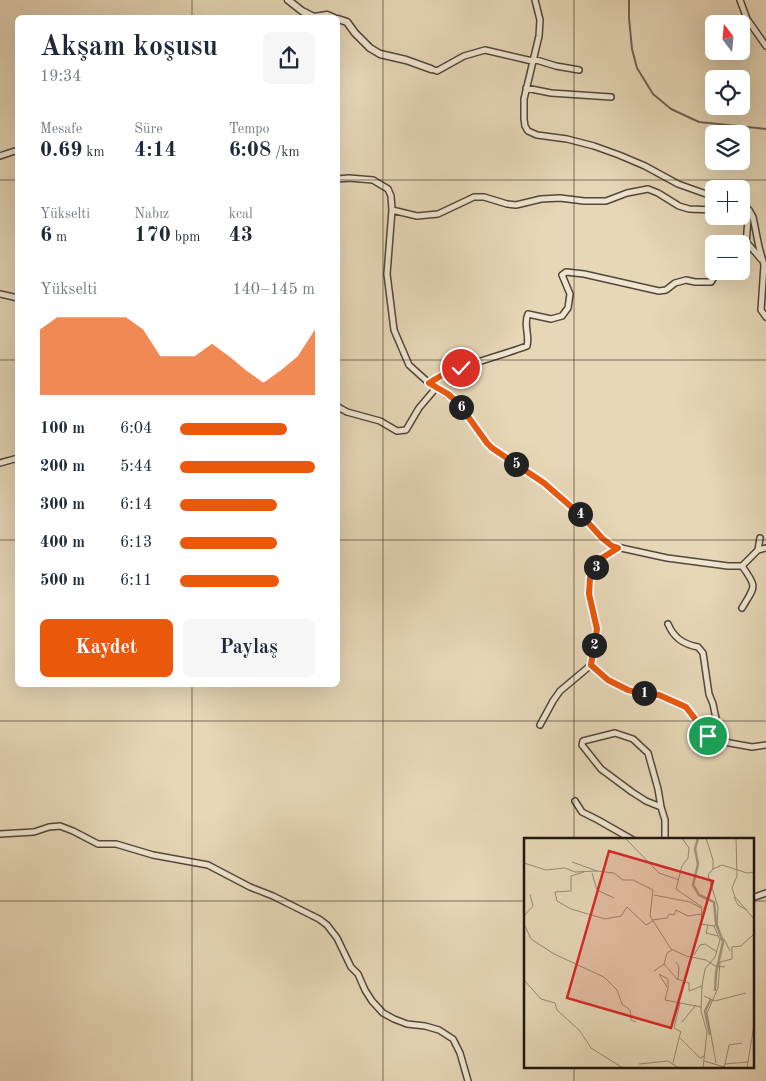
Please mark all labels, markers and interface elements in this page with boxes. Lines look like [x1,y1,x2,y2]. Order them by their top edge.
north arrow [705,15,750,60]
map controls [705,15,750,280]
button: share [263,32,315,84]
text: Akşam koşusu [40,34,218,62]
text: 19:34 [40,69,82,85]
button: locate [705,70,750,115]
text: Mesafe [40,122,82,136]
text: Süre [134,122,163,136]
text: Tempo [229,122,269,136]
button: layers [705,125,750,170]
text: 0.69 [40,140,82,161]
text: 4:14 [134,140,177,161]
text: 6:08 [229,140,271,161]
text: km [82,145,105,159]
text: /km [271,145,300,159]
button: + [705,180,750,225]
text: Yükselti [40,207,90,221]
text: Nabız [134,207,169,221]
text: kcal [229,207,253,221]
text: 6 [40,225,52,246]
text: 170 [134,225,171,246]
text: 43 [229,225,253,246]
text: m [52,230,67,244]
text: bpm [171,230,200,244]
button: − [705,235,750,280]
text: Yükselti [40,282,97,298]
text: 140–145 m [232,282,315,298]
pin [440,347,482,389]
icon: check [447,354,475,382]
pin: 6 [448,394,474,420]
text: 6 [457,400,466,414]
text: 100 m [40,421,85,437]
text: 6:04 [120,421,152,437]
pin: 5 [504,452,528,476]
text: 5 [512,457,521,471]
text: 200 m [40,459,85,475]
text: 5:44 [120,459,152,475]
text: 300 m [40,497,85,513]
text: 6:14 [120,497,152,513]
pin: 4 [568,502,592,526]
text: 4 [576,507,585,521]
text: 400 m [40,535,85,551]
text: 6:13 [120,535,152,551]
pin: 3 [584,554,608,580]
text: 3 [592,560,601,574]
text: 500 m [40,573,85,589]
text: 6:11 [120,573,152,589]
button: Kaydet [40,619,173,677]
button: Paylaş [183,619,315,677]
pin: 2 [582,632,606,658]
text: 2 [590,638,599,652]
pin: 1 [632,680,656,706]
text: 1 [640,686,649,700]
pin [687,715,729,757]
icon: arrive [694,722,722,750]
inset map [524,838,754,1068]

